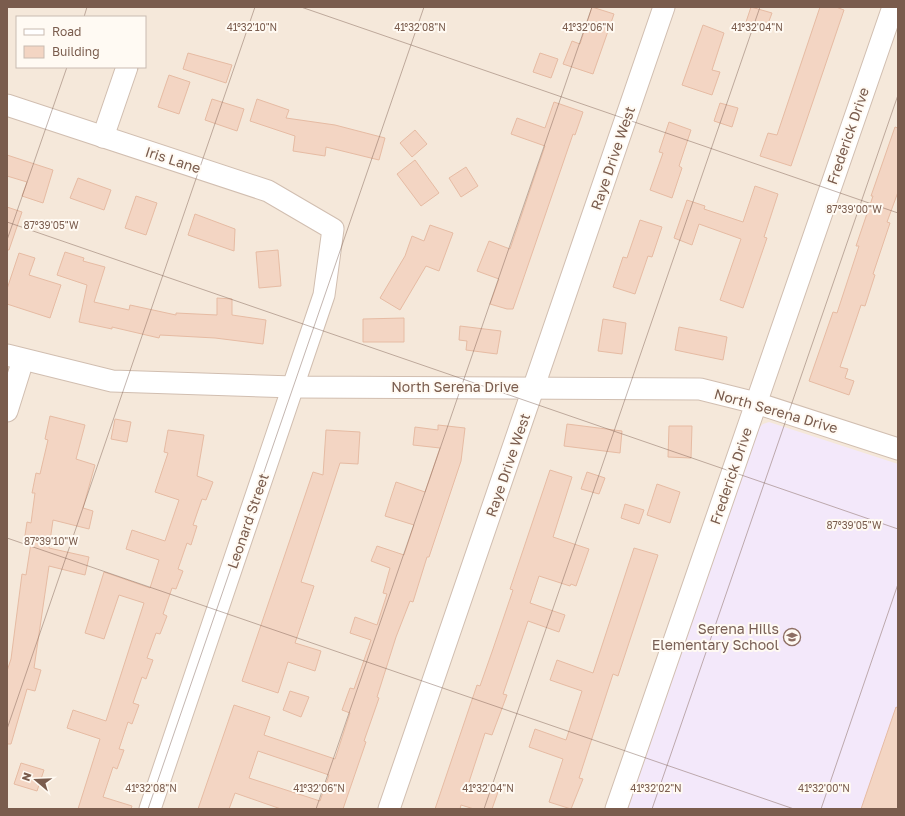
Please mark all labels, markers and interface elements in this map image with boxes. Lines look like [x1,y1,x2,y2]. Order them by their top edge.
legend [16,16,146,68]
text: 41°32'10"N [227,21,277,33]
text: 41°32'08"N [394,21,446,33]
text: 41°32'06"N [562,21,614,33]
text: 41°32'04"N [731,21,783,33]
text: Road [52,24,81,39]
text: Building [52,44,100,59]
street label: Frederick Drive [823,85,872,187]
street label: Raye Drive West [587,104,638,212]
street label: Iris Lane [143,143,203,176]
text: 87°39'00"W [826,203,882,215]
text: 87°39'05"W [23,219,79,231]
street label: North Serena Drive [391,378,519,395]
street label: North Serena Drive [712,385,840,436]
street label: Raye Drive West [482,411,533,519]
street label: Frederick Drive [706,425,755,527]
street label: Leonard Street [223,471,272,571]
text: 87°39'05"W [826,519,882,531]
text: 87°39'10"W [24,535,78,547]
place label: Serena Hills Elementary School [652,620,779,653]
school or university icon: Serena Hills Elementary School [782,627,802,647]
north arrow [16,760,56,800]
text: N [19,771,34,783]
text: 41°32'08"N [125,782,177,794]
text: 41°32'06"N [293,782,345,794]
text: 41°32'04"N [462,782,514,794]
text: 41°32'02"N [630,782,682,794]
text: 41°32'00"N [798,782,850,794]

